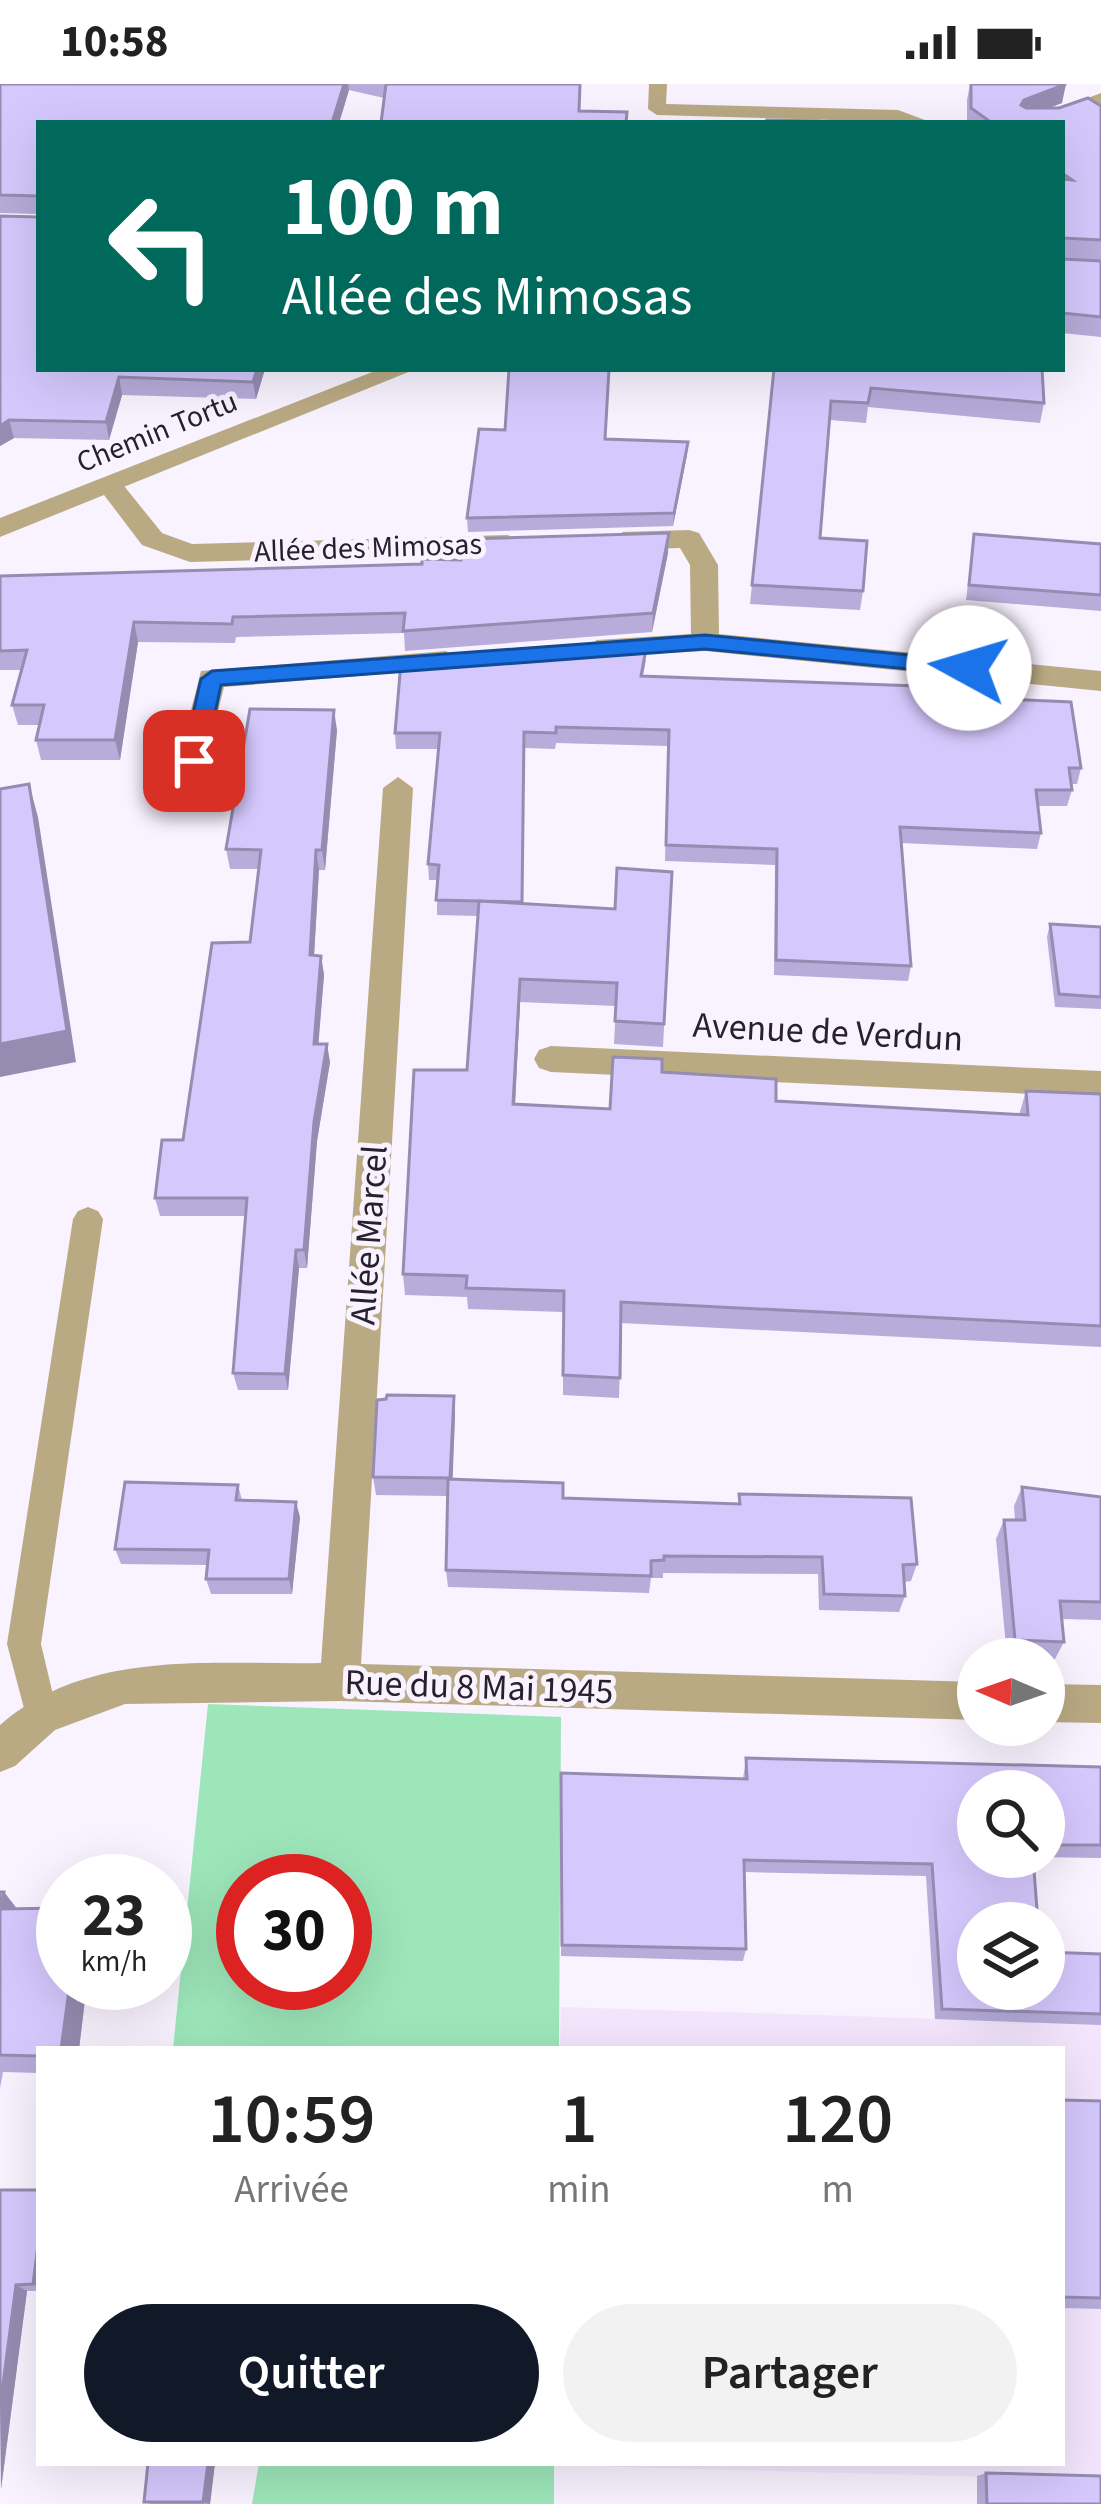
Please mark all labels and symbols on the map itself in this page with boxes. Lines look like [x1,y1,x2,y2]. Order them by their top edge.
street label: Chemin Tortu [70,380,244,484]
street label: Allée des Mimosas [253,523,483,573]
position arrow [906,605,1032,731]
pin [143,710,245,812]
street label: Avenue de Verdun [692,999,964,1065]
street label: Allée Marcel [337,1143,401,1327]
north arrow [957,1638,1065,1746]
street label: Rue du 8 Mai 1945 [344,1657,614,1717]
speed limit sign: 30 [216,1854,372,2010]

